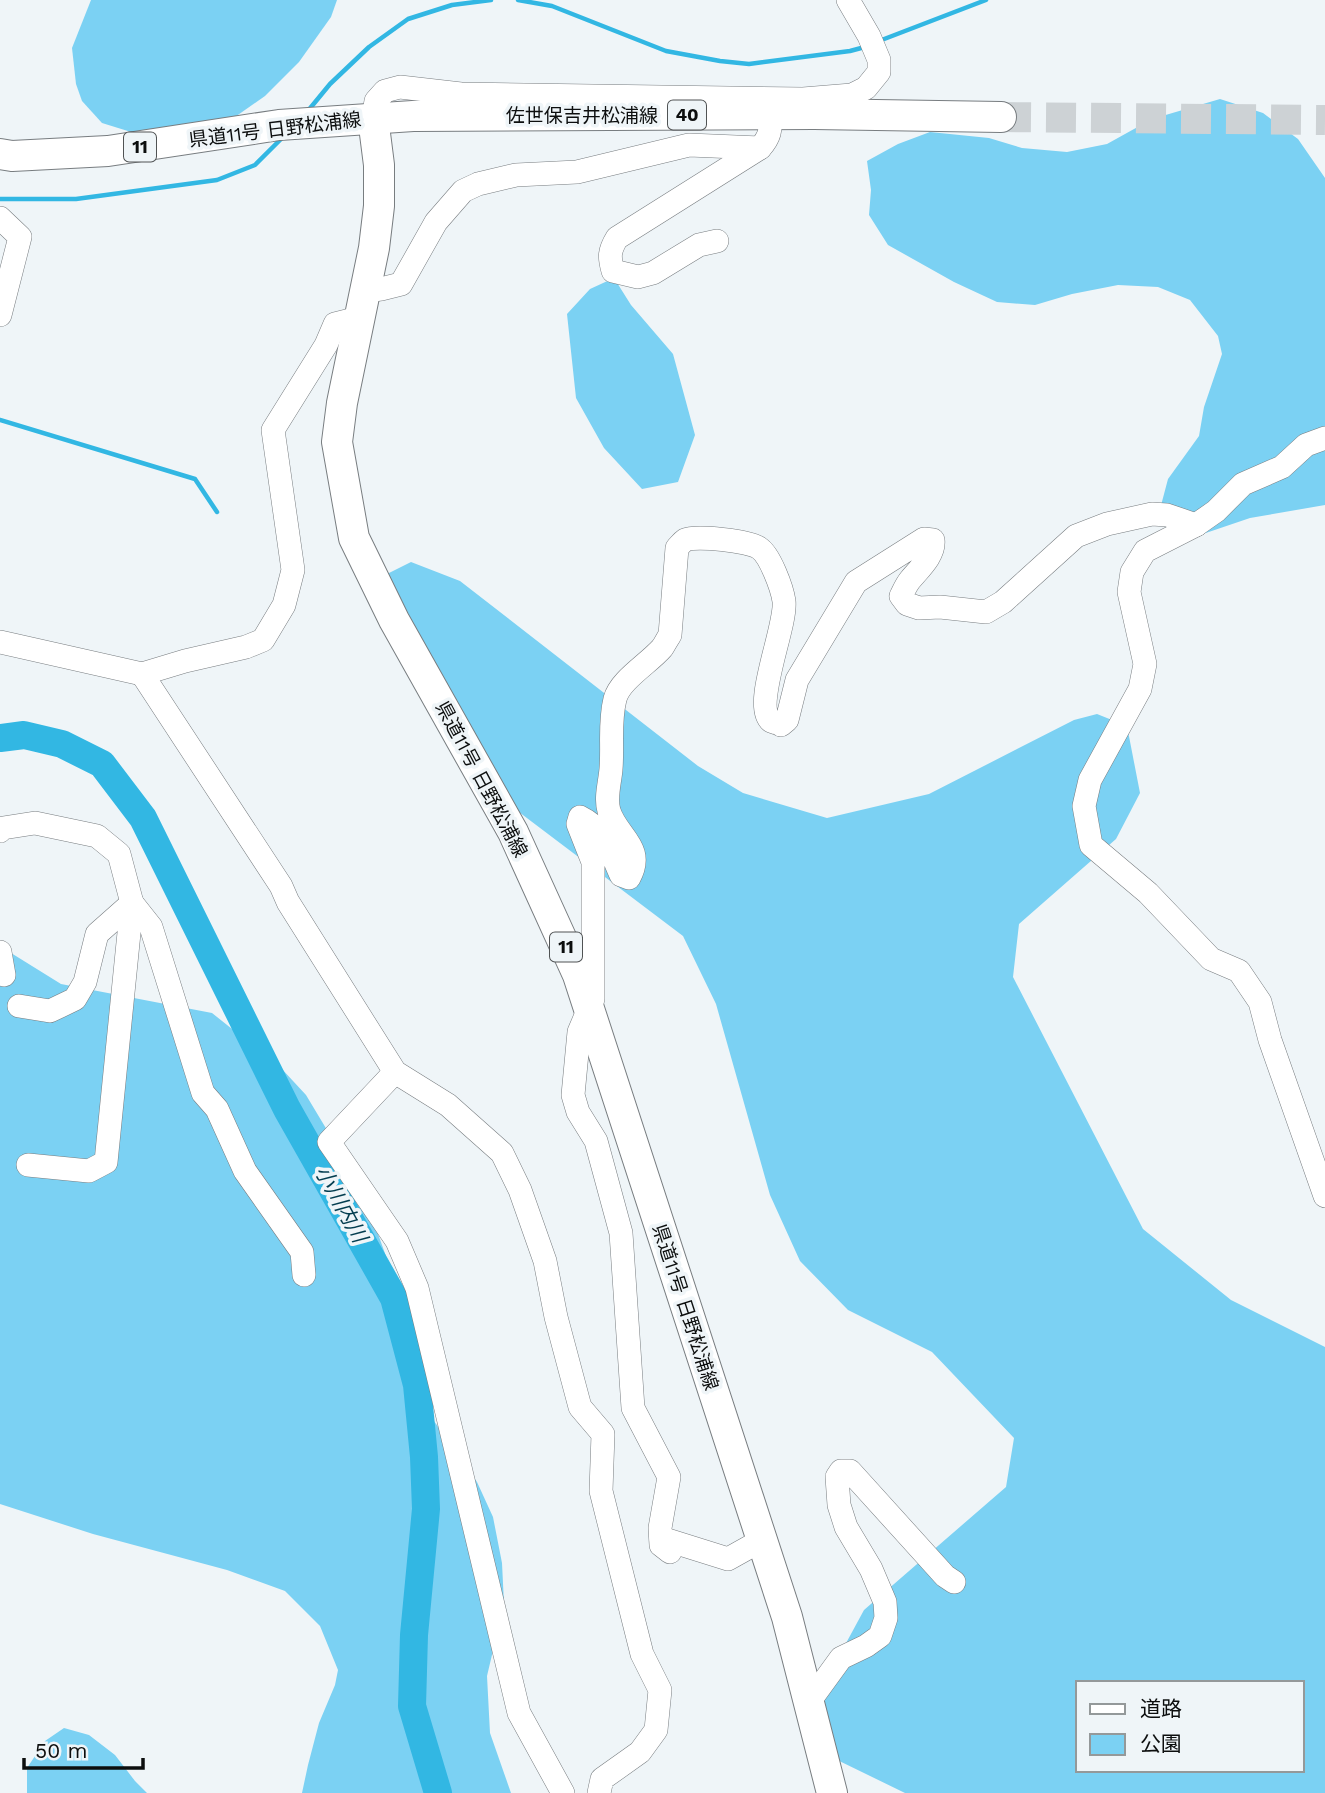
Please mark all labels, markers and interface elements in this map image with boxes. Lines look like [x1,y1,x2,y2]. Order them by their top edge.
road number: 40 [668,100,706,130]
street label: 佐世保吉井松浦線 [506,104,658,127]
street label: 県道11号 日野松浦線 [188,108,362,151]
road number: 11 [124,132,156,162]
street label: 県道11号 日野松浦線 [431,697,532,861]
road number: 11 [550,932,582,962]
water label: 小川内川 [310,1161,374,1248]
street label: 県道11号 日野松浦線 [648,1221,723,1393]
legend [1076,1681,1304,1772]
text: 道路 [1140,1696,1182,1721]
scale bar [24,1727,144,1771]
text: 公園 [1140,1731,1182,1756]
text: 50 m [35,1738,87,1763]

